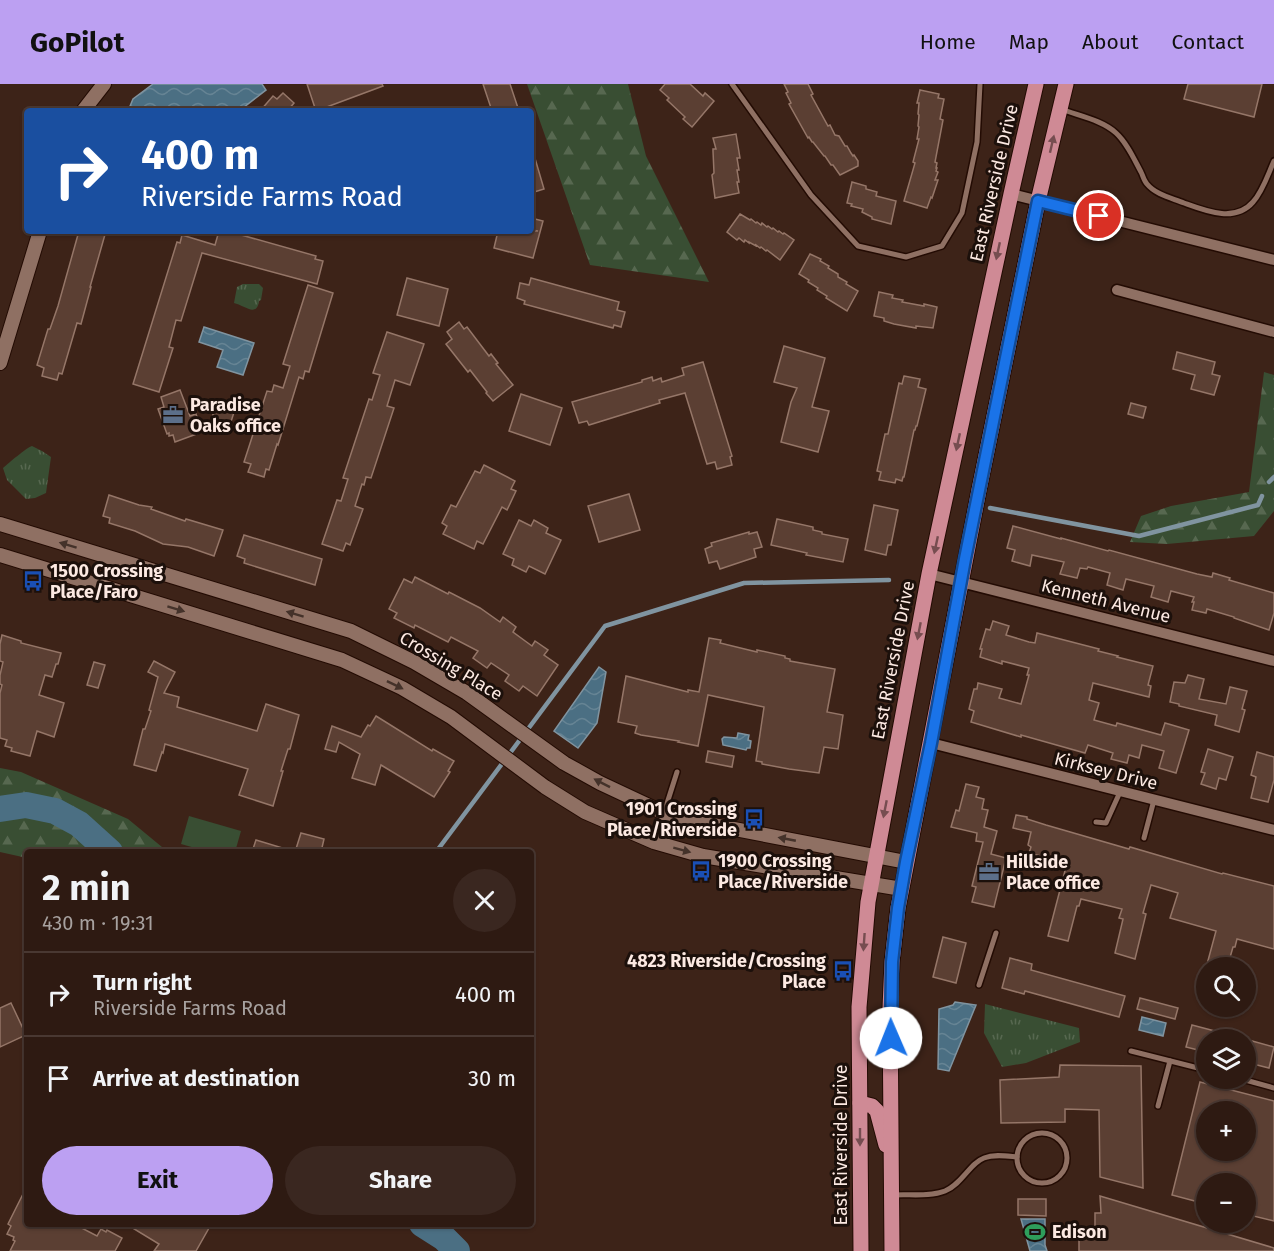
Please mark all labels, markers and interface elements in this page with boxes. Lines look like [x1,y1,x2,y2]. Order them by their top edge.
text: GoPilot [30,26,124,59]
text: Home [920,29,976,55]
text: Map [1009,29,1049,55]
text: About [1082,29,1139,55]
text: Contact [1172,29,1244,55]
street label: East Riverside Drive [965,102,1023,264]
text: 400 m [141,130,259,180]
icon: right [42,132,120,210]
one-way arrow [1047,135,1057,154]
text: Riverside Farms Road [141,181,403,213]
pin [1073,190,1124,241]
icon: arrive [1082,199,1115,232]
one-way arrow [993,242,1002,261]
place label: Paradise Oaks office [190,394,281,437]
office icon: Paradise Oaks office [161,403,185,427]
one-way arrow [952,432,962,451]
one-way arrow [930,535,940,554]
one-way arrow [59,540,77,549]
place label: 1500 Crossing Place/Faro [50,560,163,603]
bus stop icon: 1500 Crossing Place/Faro [21,569,45,593]
street label: Kenneth Avenue [1039,574,1173,628]
street label: East Riverside Drive [867,579,919,741]
one-way arrow [167,605,185,614]
one-way arrow [286,609,304,618]
one-way arrow [914,622,923,641]
street label: Crossing Place [395,627,507,705]
one-way arrow [386,680,403,689]
street label: Kirksey Drive [1052,748,1160,794]
one-way arrow [593,779,610,788]
place label: 1901 Crossing Place/Riverside [607,798,737,841]
one-way arrow [880,799,889,818]
bus stop icon: 1901 Crossing Place/Riverside [742,807,766,831]
one-way arrow [777,834,796,843]
one-way arrow [673,846,691,855]
place label: 1900 Crossing Place/Riverside [718,850,848,893]
place label: Hillside Place office [1006,851,1100,894]
bus stop icon: 1900 Crossing Place/Riverside [689,859,713,883]
office icon: Hillside Place office [977,860,1001,884]
text: 2 min [42,866,131,910]
button: close [453,869,516,932]
text: 430 m · 19:31 [42,911,154,935]
one-way arrow [859,933,869,952]
place label: 4823 Riverside/Crossing Place [627,950,826,993]
map controls [1196,957,1256,1233]
button: search [1196,957,1256,1017]
bus stop icon: 4823 Riverside/Crossing Place [831,959,855,983]
text: Turn right [93,969,192,996]
icon: right [42,978,75,1011]
text: 400 m [455,981,516,1008]
text: Riverside Farms Road [93,996,287,1020]
position arrow [859,1006,923,1070]
button: layers [1196,1029,1256,1089]
icon: arrive [42,1062,75,1095]
text: Arrive at destination [93,1065,300,1092]
text: 30 m [468,1065,516,1092]
street label: East Riverside Drive [830,1065,852,1225]
button: + [1196,1101,1256,1161]
one-way arrow [855,1127,865,1146]
button: Exit [42,1146,273,1215]
button: Share [285,1146,516,1215]
button: − [1196,1173,1256,1233]
sports icon: Edison [1023,1220,1047,1244]
place label: Edison [1052,1221,1107,1243]

